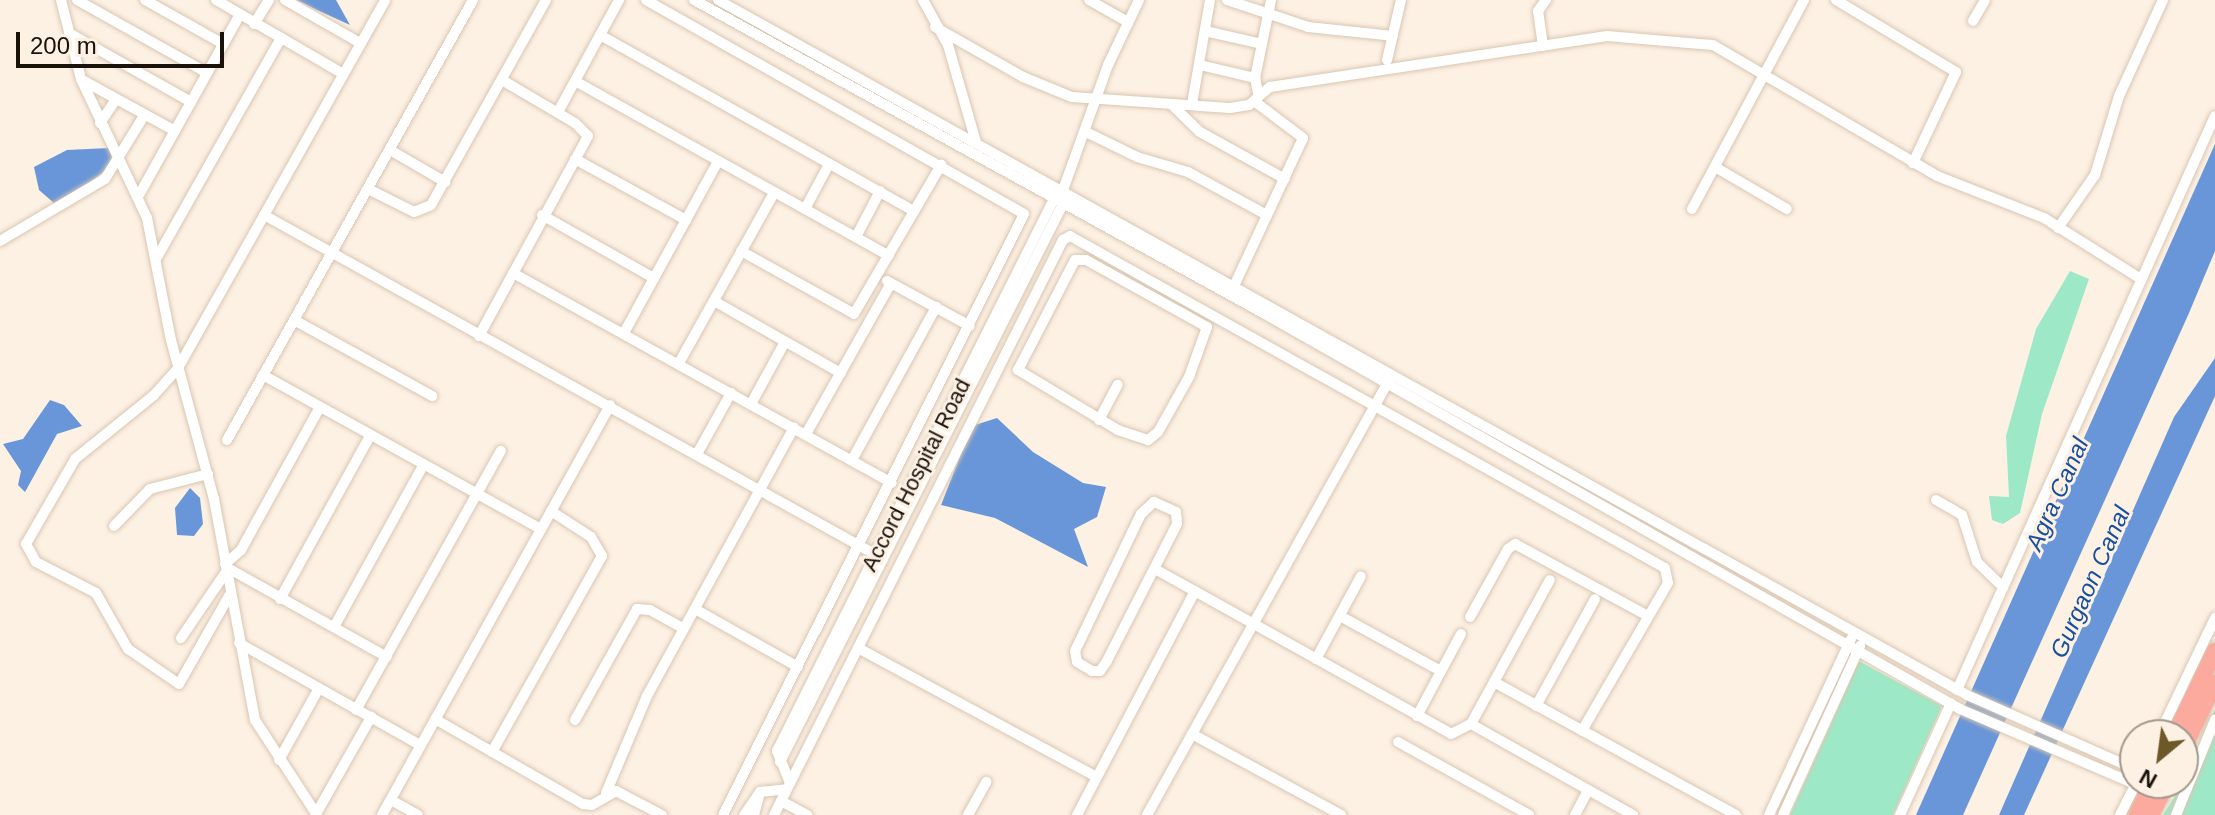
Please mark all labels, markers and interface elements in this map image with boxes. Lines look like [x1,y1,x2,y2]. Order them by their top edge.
scale bar [20,16,228,66]
text: 200 m [30,32,97,59]
street label: Accord Hospital Road [856,374,976,576]
water label: Agra Canal [2019,433,2095,555]
water label: Gurgaon Canal [2044,502,2136,662]
north arrow [2119,719,2199,799]
text: N [2135,764,2161,793]

